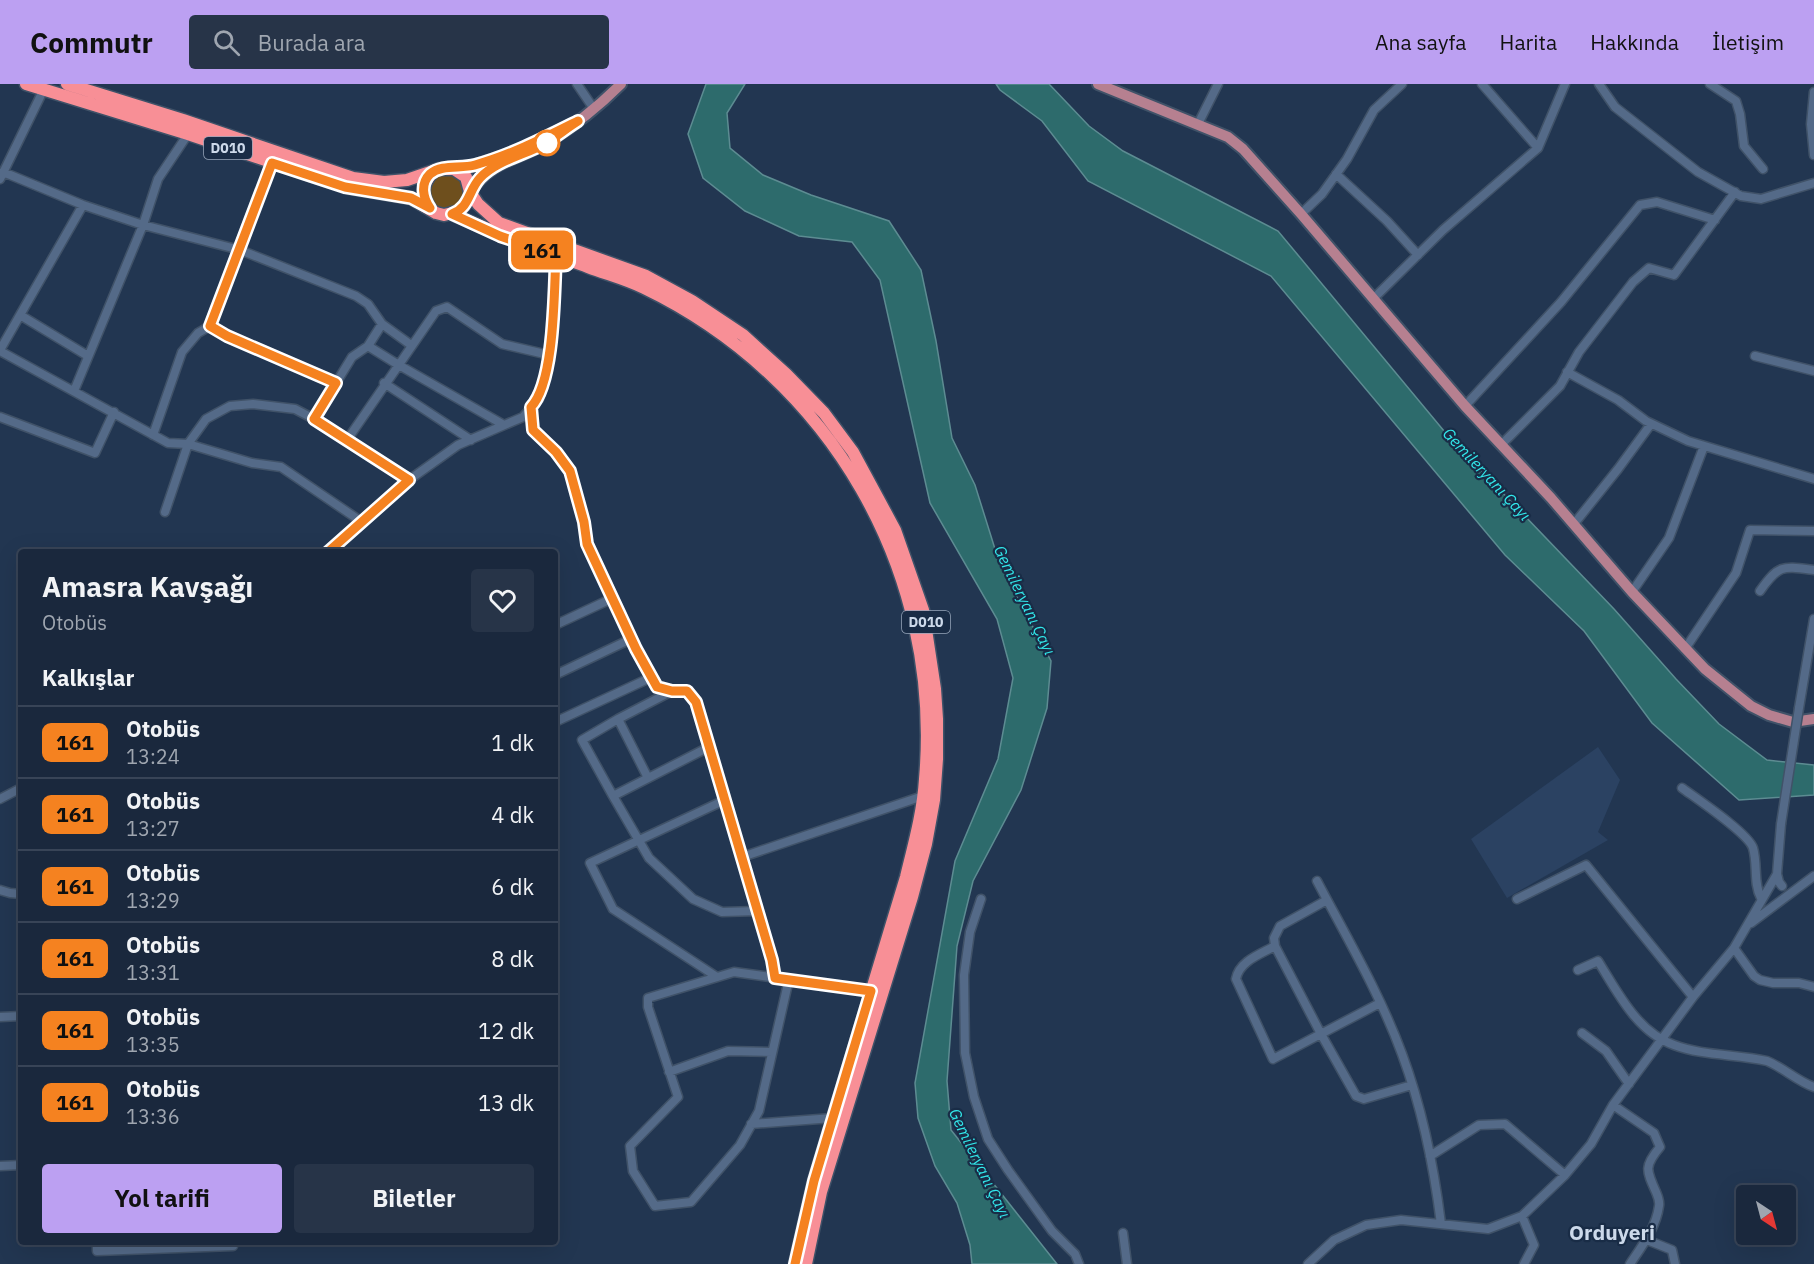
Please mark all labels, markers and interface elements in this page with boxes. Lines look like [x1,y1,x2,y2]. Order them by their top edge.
search box [189,15,609,69]
text: Commutr [30,24,153,61]
icon: search [210,26,243,59]
text: Burada ara [258,28,366,57]
text: Ana sayfa [1375,28,1467,56]
text: Harita [1500,28,1557,56]
text: Hakkında [1590,28,1679,56]
text: İletişim [1712,28,1784,56]
unlabelled marker [534,130,560,156]
road number: D010 [204,137,252,159]
line badge: 161 [508,230,576,270]
text: 161 [523,236,561,264]
water label: Gemileryanı Çayı [1439,423,1535,525]
water label: Gemileryanı Çayı [990,542,1060,658]
text: Amasra Kavşağı [42,568,253,605]
button: heart [471,569,534,632]
text: Otobüs [42,609,107,636]
road number: D010 [902,611,950,633]
text: Kalkışlar [42,663,134,692]
text: Otobüs [126,714,200,743]
text: 161 [56,728,94,756]
text: 1 dk [491,728,534,757]
text: 13:24 [126,743,180,770]
text: Otobüs [126,786,200,815]
text: 161 [56,800,94,828]
text: 4 dk [491,800,534,829]
text: 13:27 [126,815,180,842]
text: Otobüs [126,858,200,887]
text: 161 [56,872,94,900]
text: 6 dk [491,872,534,901]
text: 13:29 [126,887,180,914]
text: Otobüs [126,930,200,959]
text: 161 [56,944,94,972]
text: 8 dk [491,944,534,973]
text: 13:31 [126,959,180,986]
text: Otobüs [126,1002,200,1031]
text: 161 [56,1016,94,1044]
text: 12 dk [478,1016,534,1045]
text: 13:35 [126,1031,180,1058]
text: Otobüs [126,1074,200,1103]
text: 161 [56,1088,94,1116]
text: 13 dk [478,1088,534,1117]
text: 13:36 [126,1103,180,1130]
water label: Gemileryanı Çayı [945,1105,1015,1221]
button: Yol tarifi [42,1164,282,1233]
button: Biletler [294,1164,534,1233]
north arrow [1736,1185,1796,1245]
map controls [1736,1185,1796,1245]
district label: Orduyeri [1569,1218,1655,1246]

